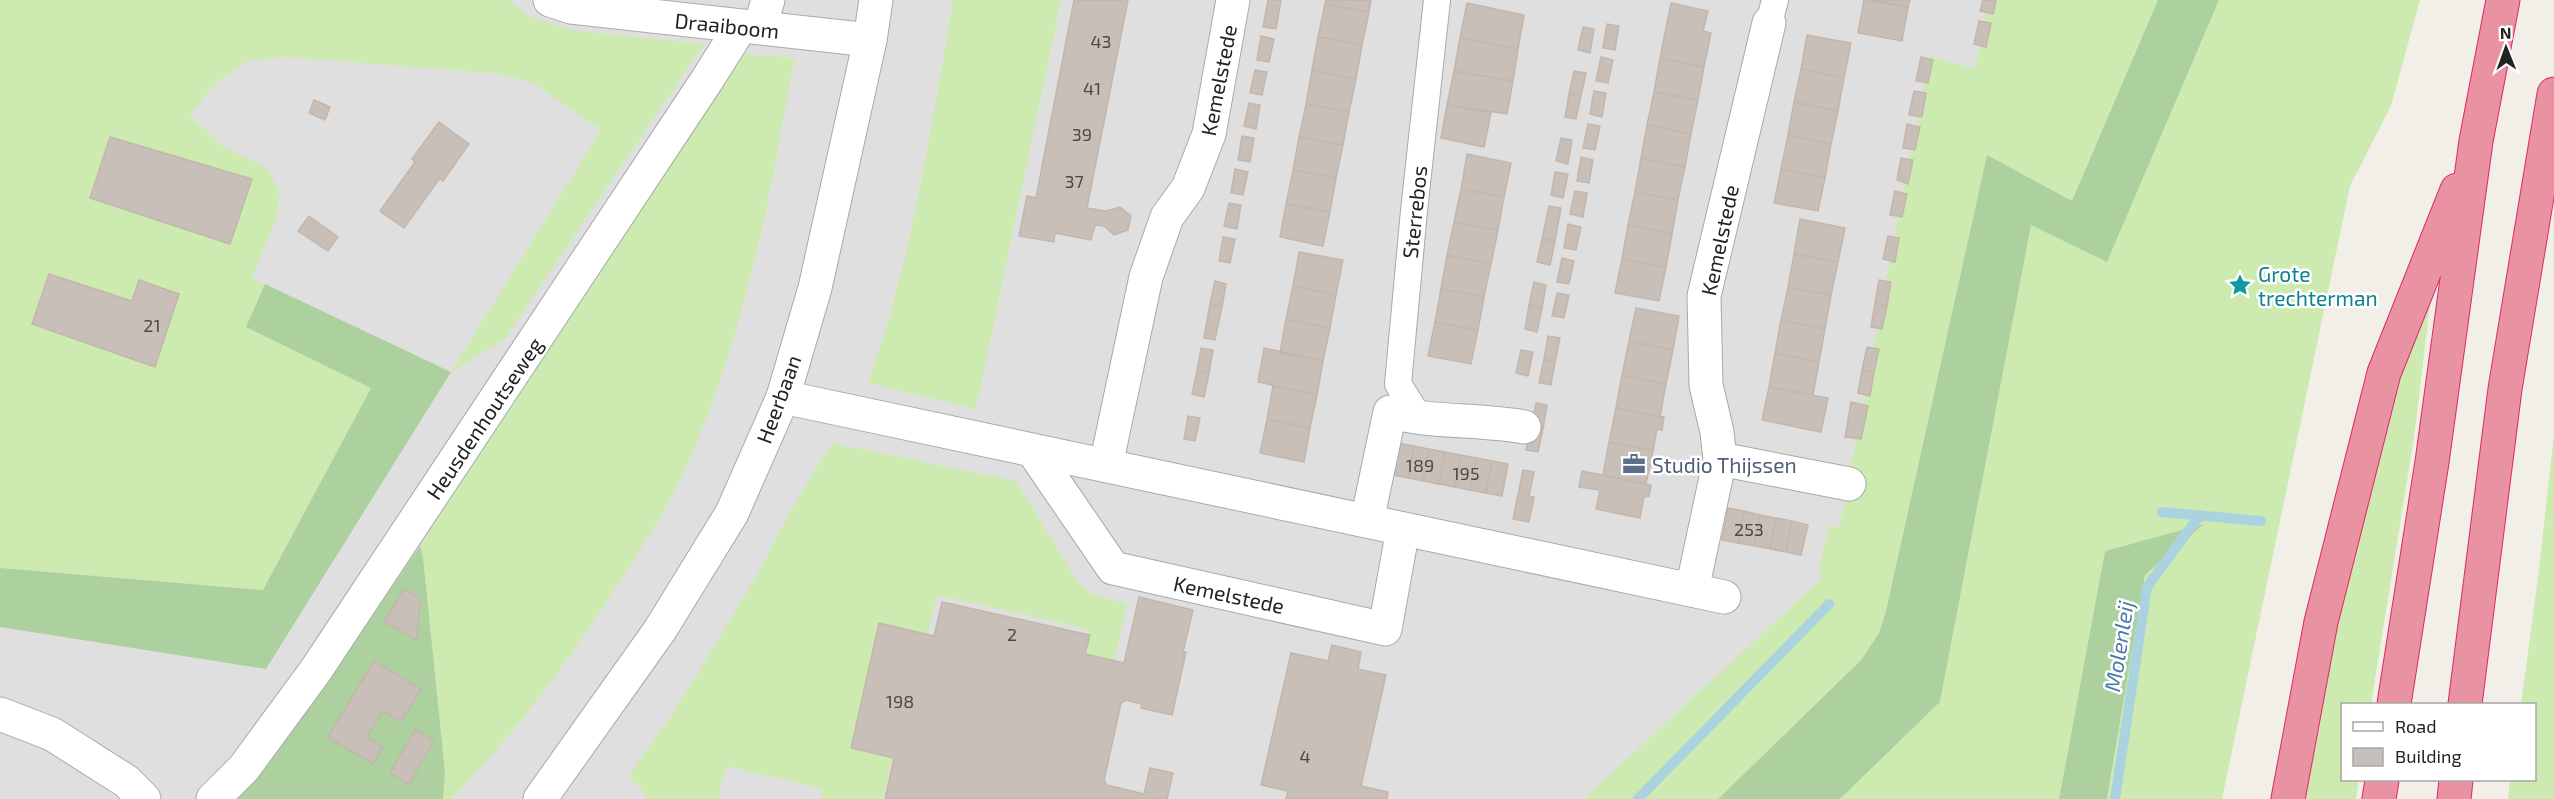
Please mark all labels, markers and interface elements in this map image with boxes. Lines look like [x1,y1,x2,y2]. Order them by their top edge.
street label: Draaiboom [674,7,780,43]
north arrow [2476,18,2536,78]
street label: Kemelstede [1195,22,1241,138]
text: N [2500,23,2512,42]
house number: 43 [1090,30,1112,52]
house number: 41 [1083,77,1101,99]
house number: 39 [1072,123,1092,145]
street label: Sterrebos [1397,164,1431,260]
house number: 37 [1064,170,1084,192]
street label: Kemelstede [1695,182,1743,298]
place label: Grote trechterman [2258,261,2378,310]
place icon: Grote trechterman [2227,272,2253,298]
house number: 21 [143,314,161,336]
street label: Heusdenhoutseweg [421,332,548,504]
street label: Heerbaan [750,351,806,447]
office icon: Studio Thijssen [1621,451,1647,477]
place label: Studio Thijssen [1652,452,1797,478]
house number: 189 [1406,454,1434,476]
house number: 195 [1452,462,1480,484]
house number: 253 [1734,518,1764,540]
street label: Kemelstede [1171,570,1287,618]
water label: Molenleij [2098,599,2139,694]
house number: 2 [1007,623,1017,645]
house number: 198 [886,690,914,712]
legend [2341,703,2536,781]
text: Road [2395,715,2436,737]
house number: 4 [1299,745,1311,767]
text: Building [2395,745,2462,767]

